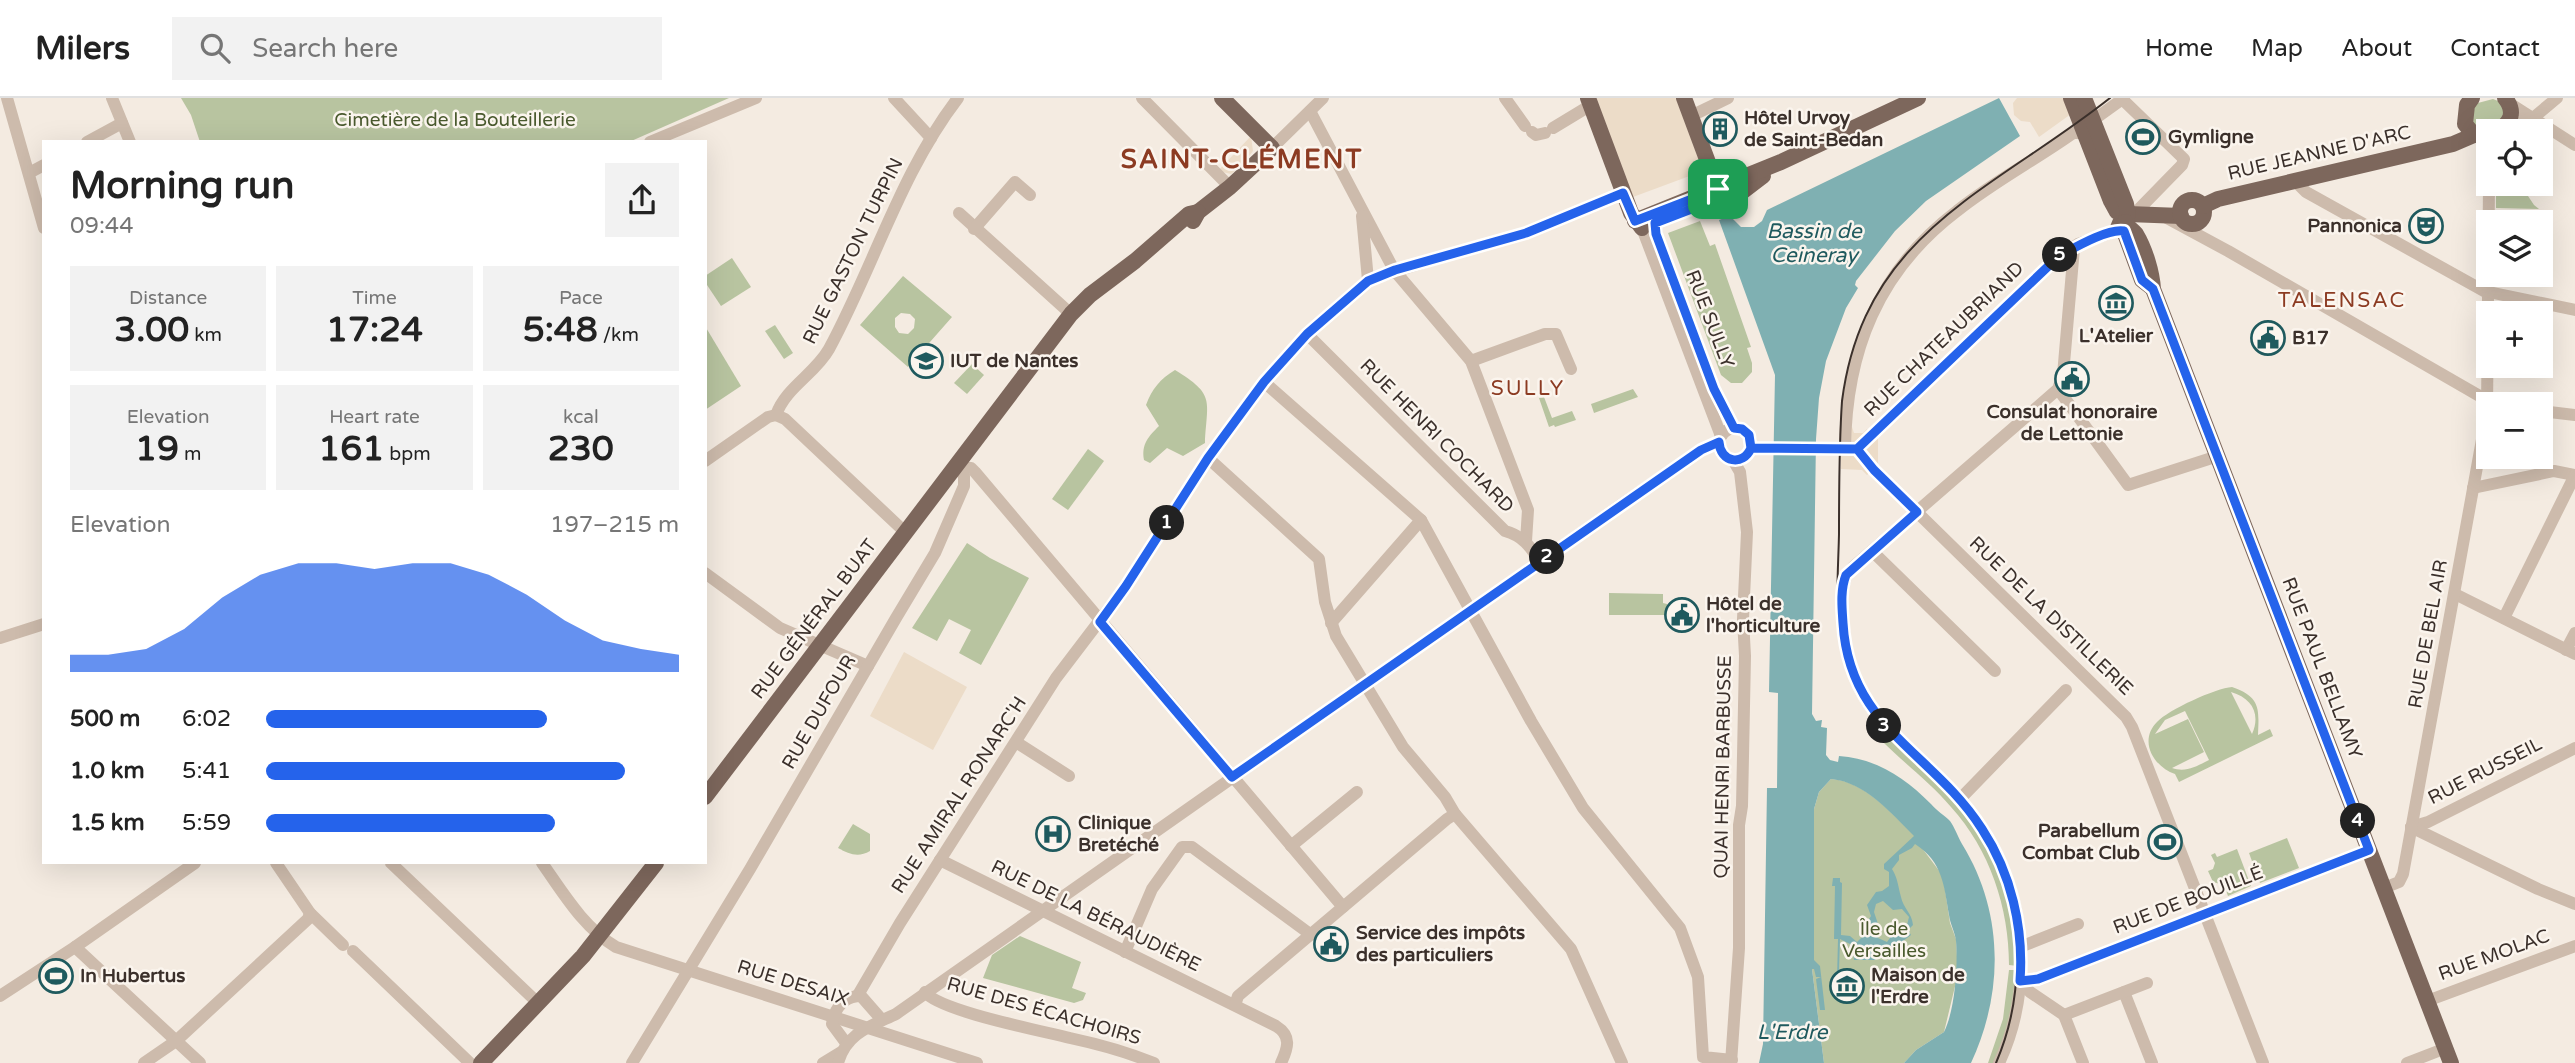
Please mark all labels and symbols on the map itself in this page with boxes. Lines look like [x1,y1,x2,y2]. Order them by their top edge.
place label: Hôtel Urvoy de Saint-Bedan [1744,107,1883,151]
park label: Cimetière de la Bouteillerie [334,109,576,131]
building icon: Hôtel Urvoy de Saint-Bedan [1701,110,1739,148]
sports icon: Gymligne [2124,118,2162,156]
street label: RUE JEANNE D'ARC [2225,121,2413,185]
place label: Gymligne [2168,126,2254,149]
district label: SAINT-CLÉMENT [1121,143,1363,175]
street label: RUE GASTON TURPIN [798,154,908,348]
pin [1688,159,1748,219]
theatre icon: Pannonica [2407,207,2445,245]
place label: Pannonica [2307,215,2402,237]
water label: Bassin de Ceineray [1766,219,1863,268]
pin: 5 [2042,238,2078,272]
street label: RUE CHATEAUBRIAND [1860,257,2028,421]
street label: RUE SULLY [1681,267,1739,371]
museum icon: L'Atelier [2097,284,2135,322]
district label: TALENSAC [2278,288,2406,313]
public building icon: B17 [2249,319,2287,357]
place label: L'Atelier [2079,325,2154,347]
place label: B17 [2292,327,2329,349]
school or university icon: IUT de Nantes [907,342,945,380]
place label: IUT de Nantes [950,350,1078,372]
street label: RUE HENRI COCHARD [1356,355,1518,517]
public building icon: Consulat honoraire de Lettonie [2053,360,2091,398]
district label: SULLY [1491,376,1565,401]
place label: Consulat honoraire de Lettonie [1987,401,2158,445]
pin: 1 [1150,506,1184,540]
street label: RUE DE LA DISTILLERIE [1965,532,2137,700]
street label: RUE GÉNÉRAL BUAT [747,534,881,703]
pin: 2 [1530,540,1564,574]
street label: RUE DE BEL AIR [2404,558,2452,710]
street label: RUE PAUL BELLAMY [2277,574,2367,762]
place label: Hôtel de l'horticulture [1706,593,1821,637]
public building icon: Hôtel de l'horticulture [1663,596,1701,634]
street label: RUE DUFOUR [777,651,861,773]
street label: QUAI HENRI BARBUSSE [1710,655,1736,879]
street label: RUE AMIRAL RONARC'H [887,692,1031,898]
pin: 3 [1867,708,1902,744]
street label: RUE RUSSEIL [2424,733,2546,809]
pin: 4 [2340,804,2376,838]
place label: Clinique Bretéché [1078,812,1159,856]
hospital icon: Clinique Bretéché [1034,815,1072,853]
place label: Parabellum Combat Club [2022,820,2140,864]
sports icon: Parabellum Combat Club [2146,823,2184,861]
street label: RUE DE LA BÉRAUDIÈRE [988,856,1204,976]
street label: RUE DE BOUILLÉ [2110,861,2266,939]
park label: Île de Versailles [1842,918,1926,962]
place label: Service des impôts des particuliers [1356,922,1525,967]
public building icon: Service des impôts des particuliers [1312,925,1350,963]
street label: RUE MOLAC [2436,925,2552,985]
street label: RUE DESAIX [735,956,851,1010]
sports icon: In Hubertus [37,957,75,995]
place label: Maison de l'Erdre [1871,964,1965,1008]
place label: In Hubertus [80,965,185,987]
museum icon: Maison de l'Erdre [1828,967,1866,1005]
street label: RUE DES ÉCACHOIRS [944,973,1144,1049]
water label: L'Erdre [1757,1020,1828,1045]

